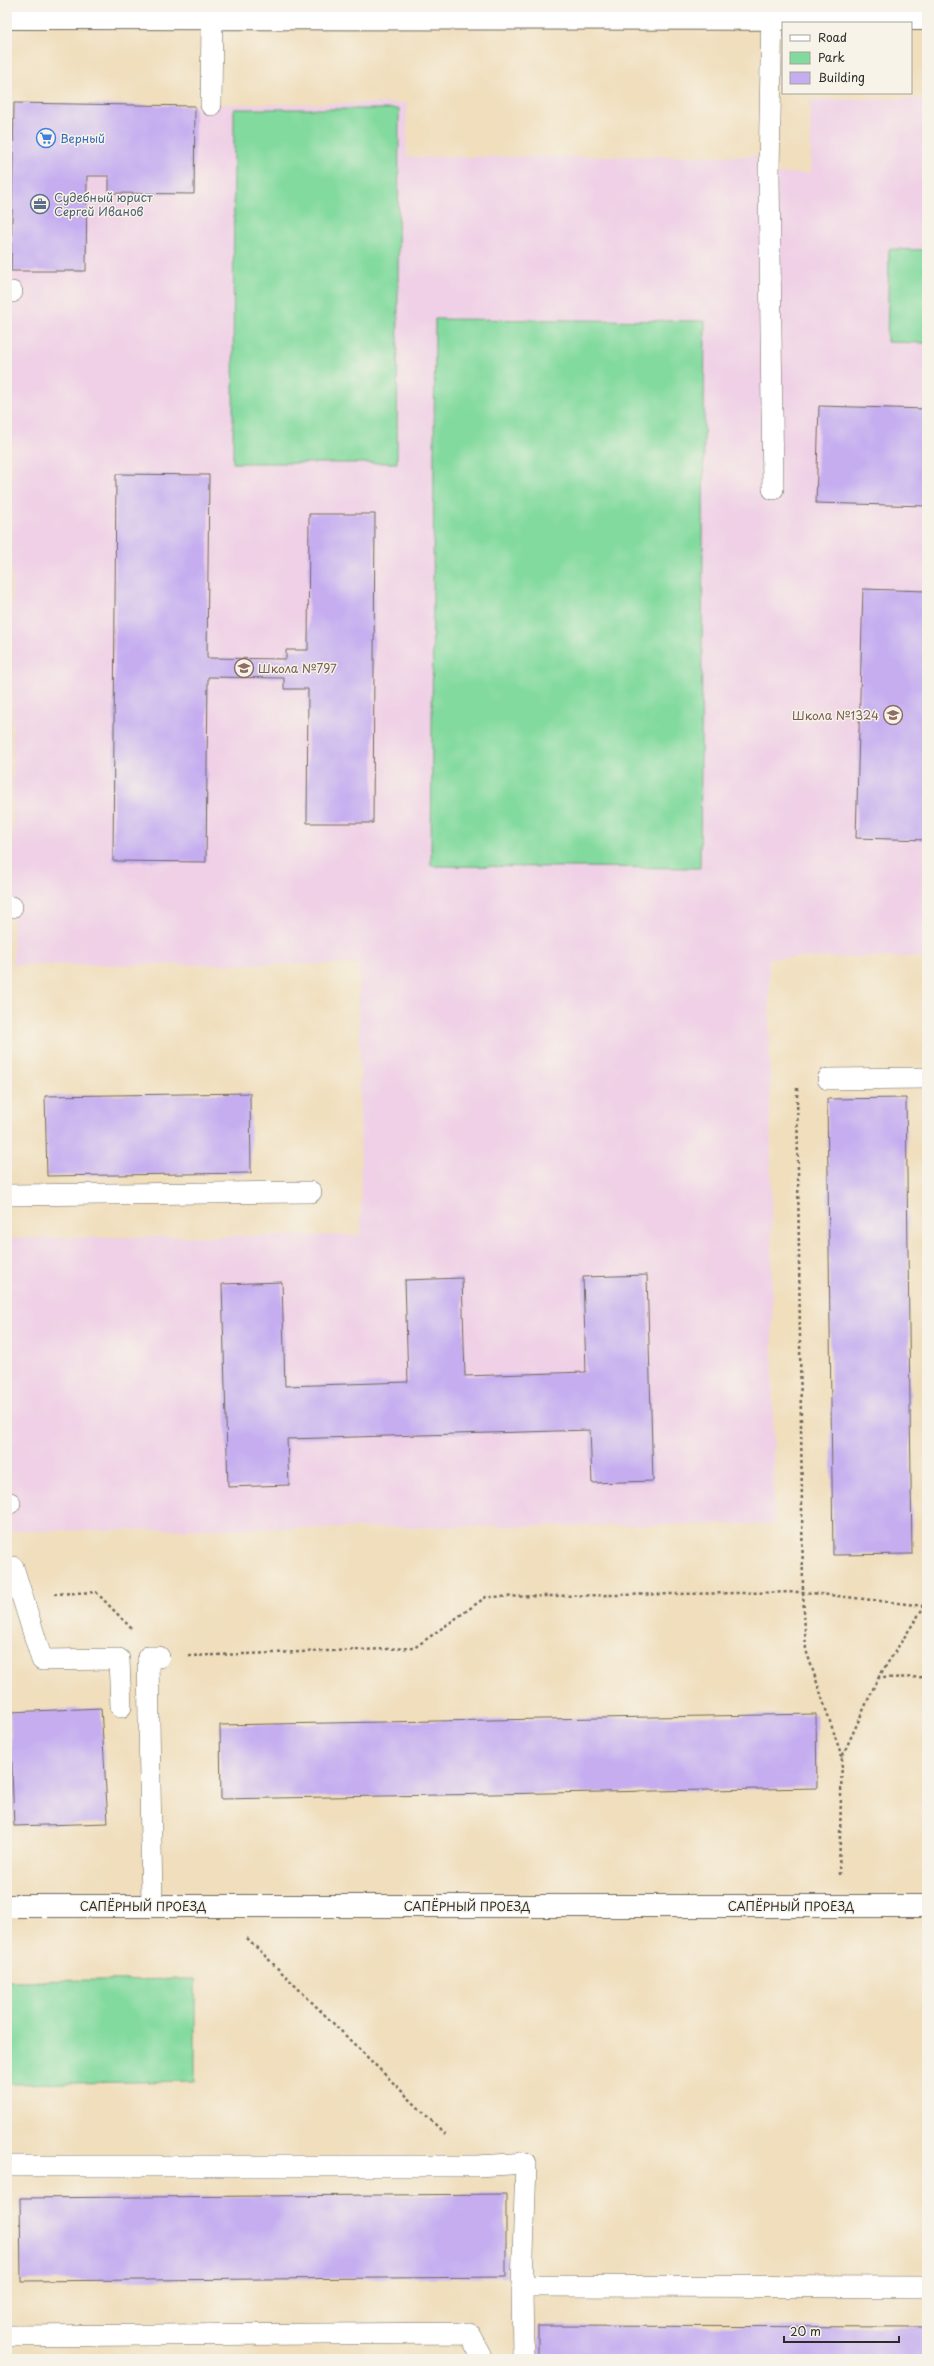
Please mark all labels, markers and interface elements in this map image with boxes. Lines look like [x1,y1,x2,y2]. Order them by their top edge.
legend [782,22,912,94]
text: Road [818,28,847,46]
text: Park [818,48,845,66]
text: Building [818,68,865,86]
supermarket icon: Верный [35,127,57,149]
place label: Верный [60,129,105,147]
place label: Судебный юрист Сергей Иванов [54,188,153,220]
office icon: Судебный юрист Сергей Иванов [29,193,51,215]
school or university icon: Школа №797 [233,657,255,679]
place label: Школа №797 [258,659,337,677]
school or university icon: Школа №1324 [882,704,904,726]
place label: Школа №1324 [792,706,879,724]
street label: САПЁРНЫЙ ПРОЕЗД [80,1897,206,1915]
street label: САПЁРНЫЙ ПРОЕЗД [404,1897,530,1915]
street label: САПЁРНЫЙ ПРОЕЗД [728,1897,854,1915]
scale bar [784,2318,899,2344]
text: 20 m [790,2322,821,2340]

